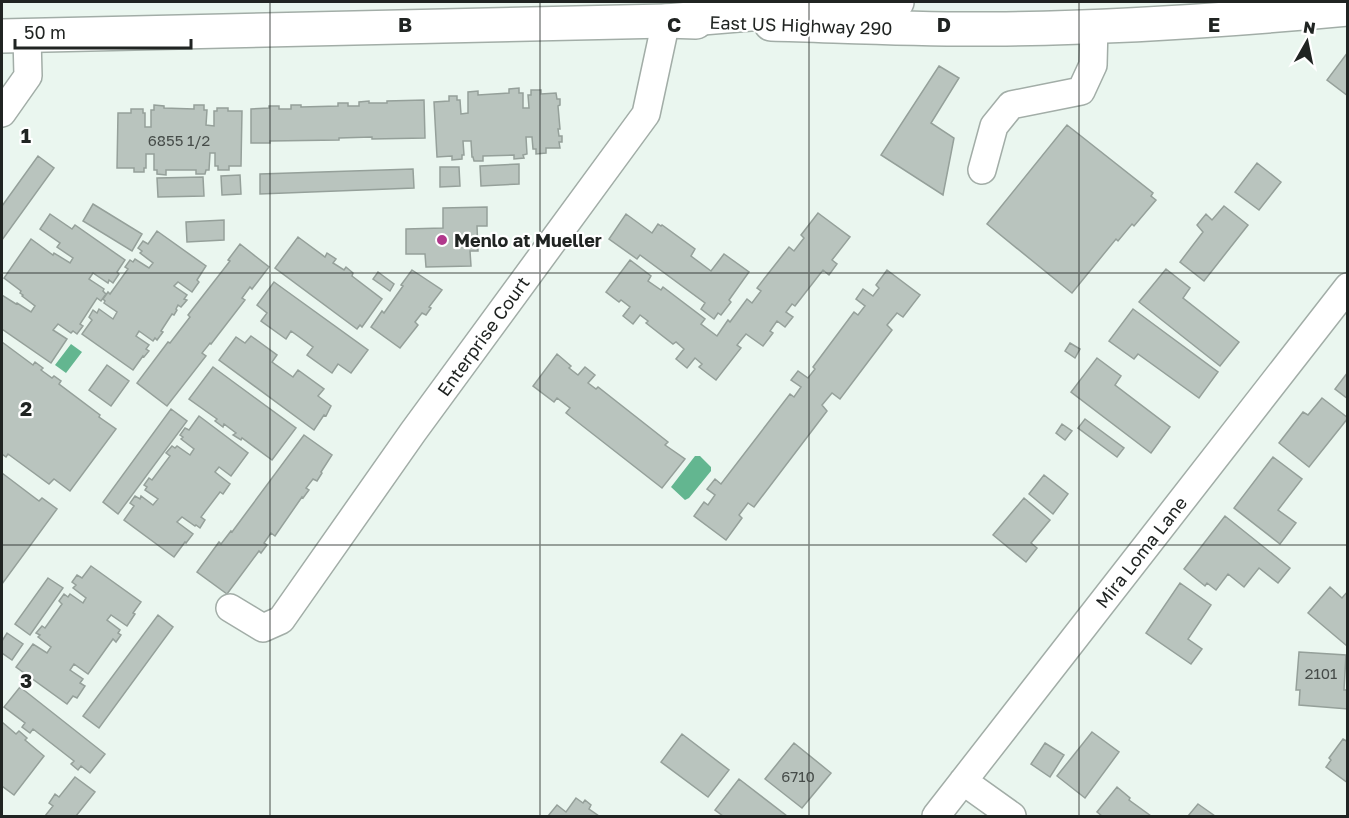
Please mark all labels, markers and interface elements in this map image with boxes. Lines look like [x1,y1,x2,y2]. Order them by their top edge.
street label: East US Highway 290 [709,11,893,39]
scale bar [15,12,190,50]
text: B [398,12,412,36]
text: C [667,12,681,36]
text: D [937,12,951,36]
text: E [1208,12,1220,36]
north arrow [1277,12,1337,72]
text: N [1302,16,1317,38]
text: 50 m [24,21,66,43]
text: 1 [21,123,31,147]
house number: 6855 1/2 [148,131,210,149]
place label: Menlo at Mueller [454,229,602,251]
marker: Menlo at Mueller [435,233,449,247]
street label: Enterprise Court [432,272,534,400]
text: 2 [20,396,32,420]
street label: Mira Loma Lane [1091,492,1191,612]
house number: 2101 [1305,664,1337,682]
text: 3 [20,668,32,692]
house number: 6710 [781,767,815,785]

